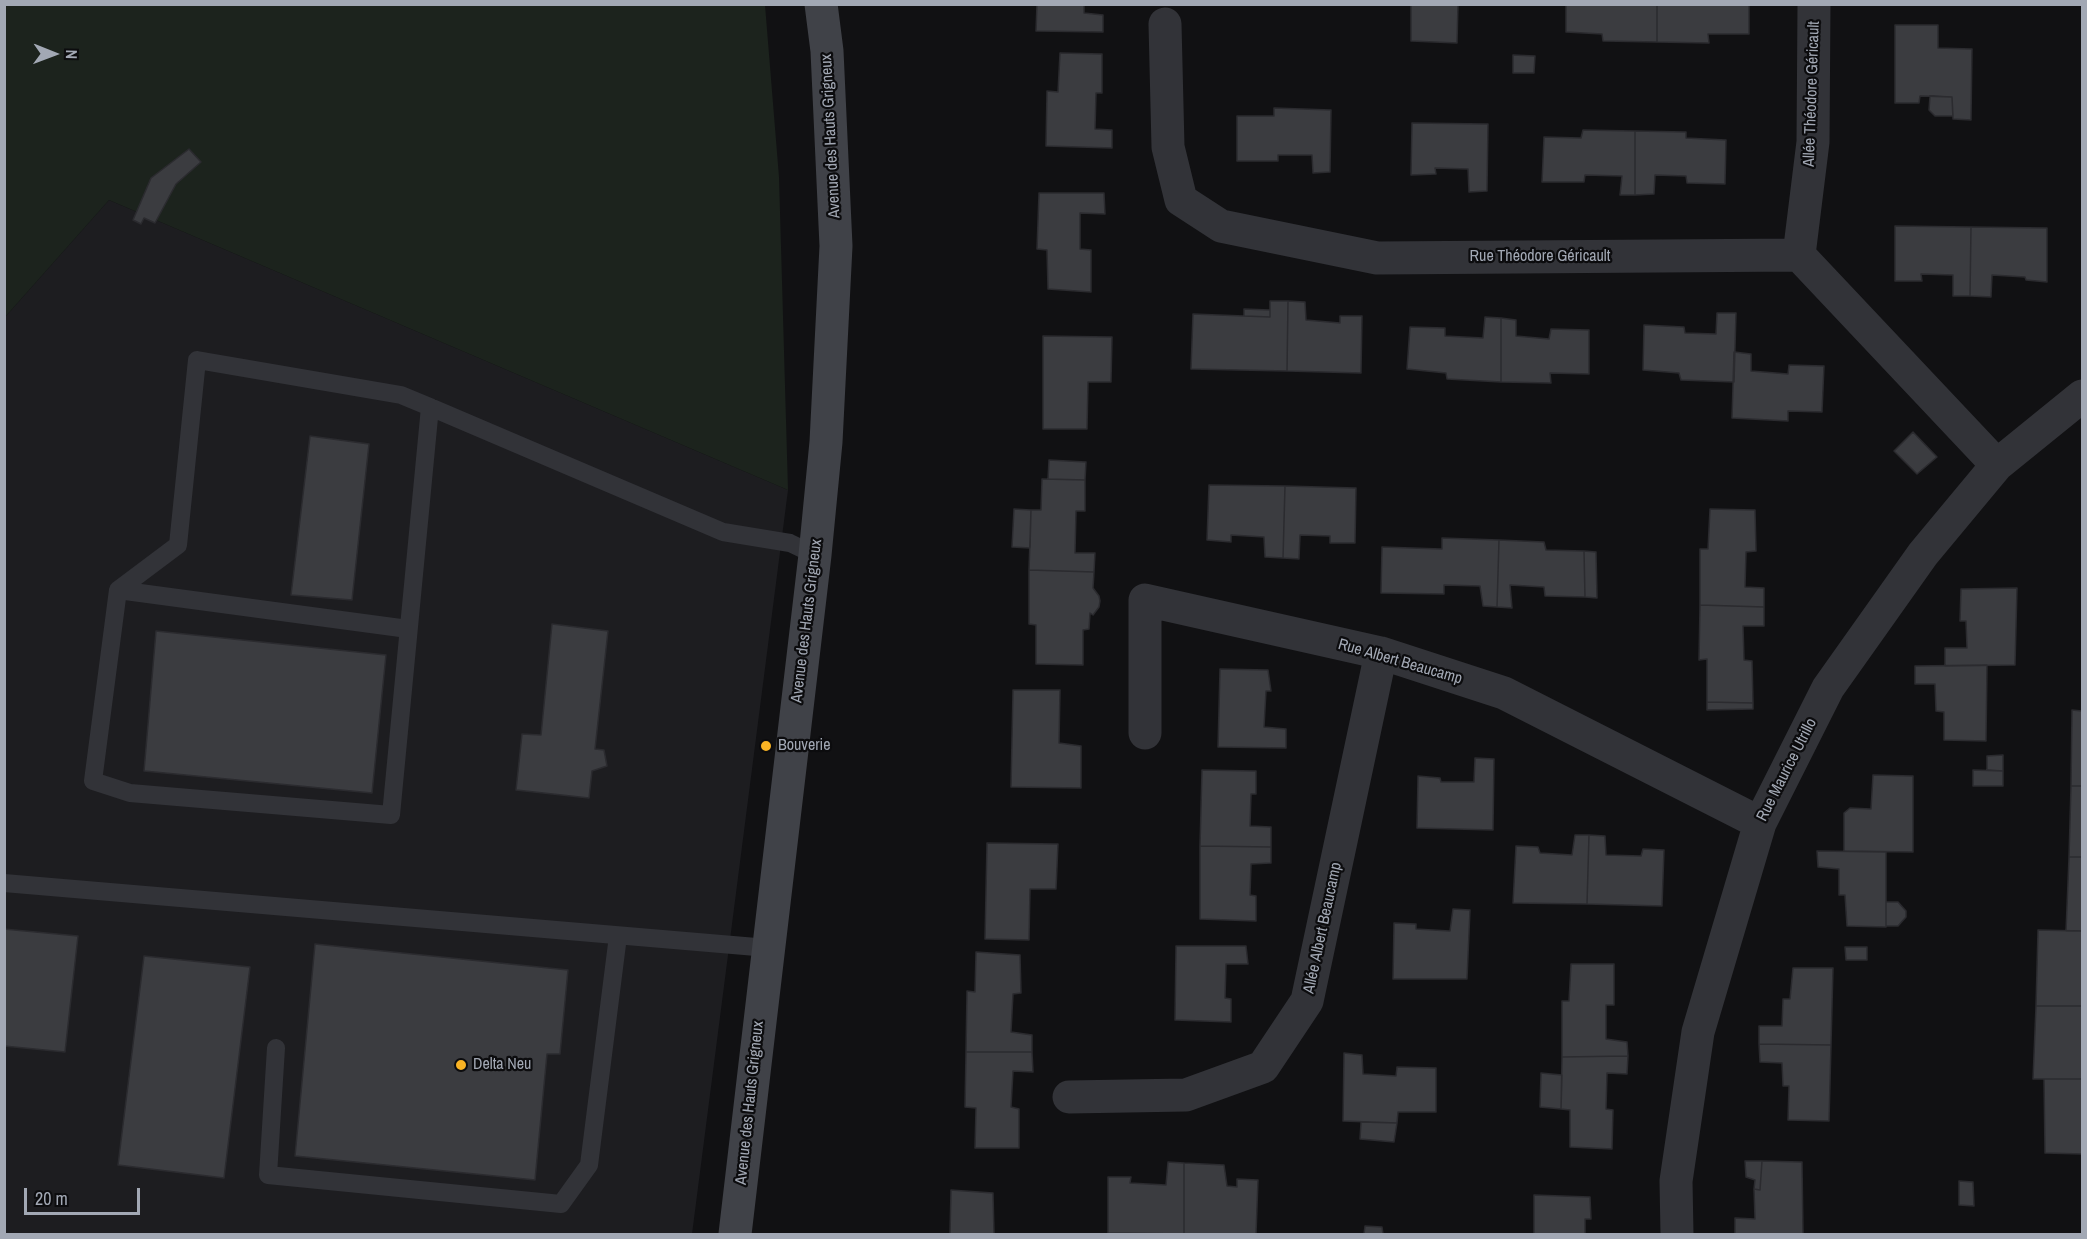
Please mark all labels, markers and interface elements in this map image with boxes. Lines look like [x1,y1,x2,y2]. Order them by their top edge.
street label: Allée Théodore Géricault [1800,21,1824,167]
north arrow [24,24,84,84]
text: N [61,49,83,59]
street label: Avenue des Hauts Grigneux [817,53,845,219]
street label: Rue Théodore Géricault [1470,247,1610,267]
street label: Avenue des Hauts Grigneux [787,538,827,704]
street label: Rue Albert Beaucamp [1336,635,1464,689]
street label: Rue Maurice Utrillo [1753,715,1821,825]
place label: Bouverie [778,736,831,756]
marker: Bouverie [759,739,773,753]
street label: Allée Albert Beaucamp [1300,861,1346,995]
street label: Avenue des Hauts Grigneux [732,1020,768,1186]
place label: Delta Neu [473,1055,531,1075]
marker: Delta Neu [454,1058,468,1072]
scale bar [27,1176,142,1214]
text: 20 m [35,1186,68,1211]

